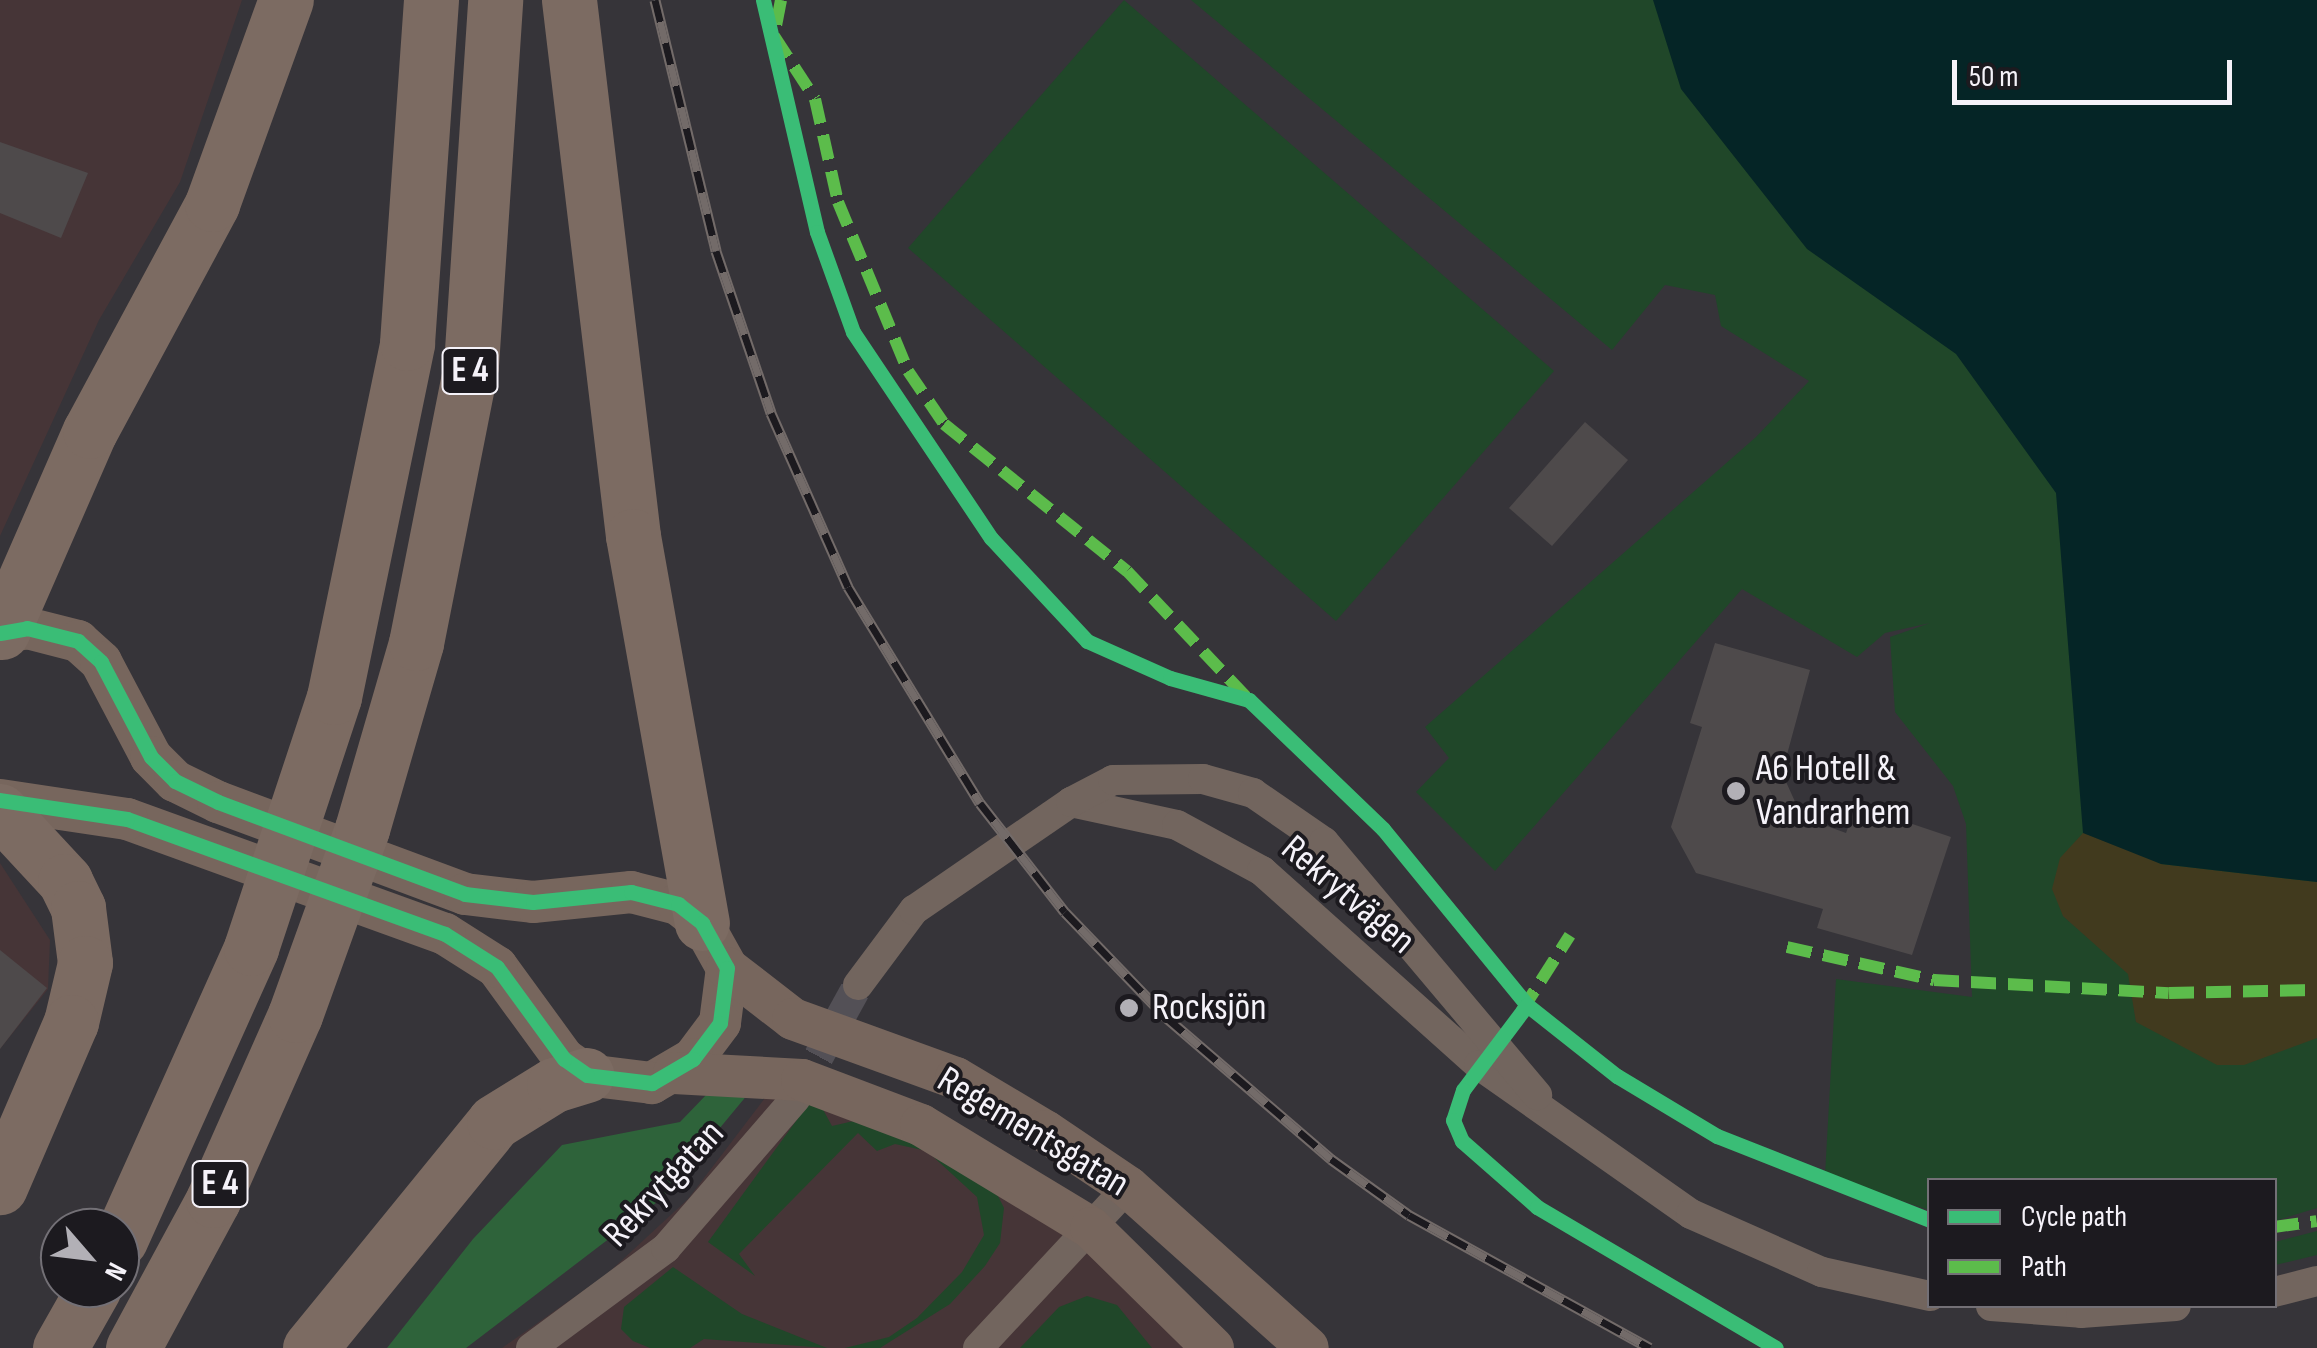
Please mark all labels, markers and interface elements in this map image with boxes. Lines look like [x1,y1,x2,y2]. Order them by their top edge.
scale bar [1957,40,2237,102]
text: 50 m [1969,59,2018,95]
road number: E 4 [440,341,500,401]
place label: A6 Hotell & Vandrarhem [1756,746,1910,836]
marker: A6 Hotell & Vandrarhem [1725,780,1747,802]
street label: Rekrytvägen [1272,826,1424,964]
place label: Rocksjön [1152,985,1267,1031]
marker: Rocksjön [1116,995,1142,1021]
street label: Regementsgatan [929,1057,1137,1207]
street label: Rekrytgatan [594,1111,734,1257]
road number: E 4 [190,1154,250,1214]
legend [1927,1178,2277,1308]
text: Cycle path [2021,1199,2127,1235]
north arrow [40,1208,140,1308]
text: Path [2021,1249,2067,1285]
text: N [97,1257,133,1286]

